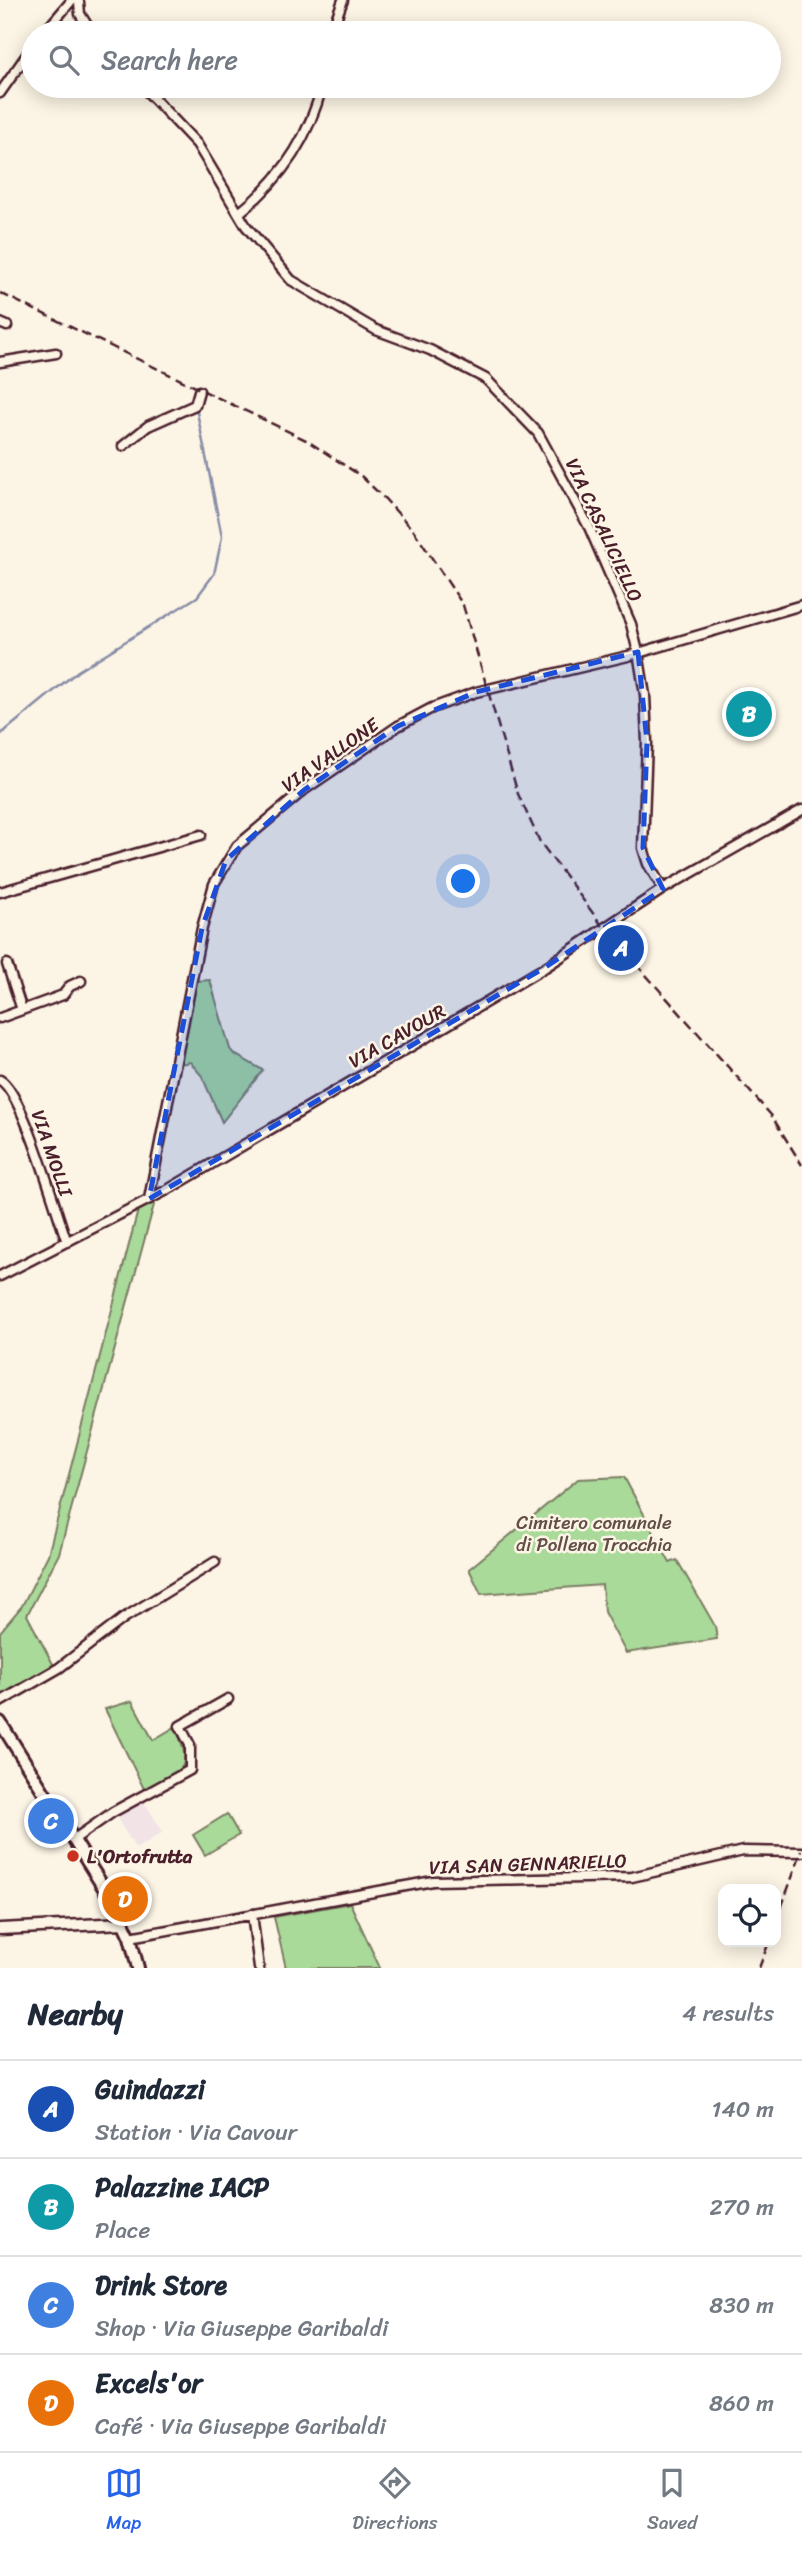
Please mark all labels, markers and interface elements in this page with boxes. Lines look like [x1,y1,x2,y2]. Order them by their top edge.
search box [21,21,781,98]
text: Search here [101,37,238,83]
icon: search [45,41,83,79]
street label: VIA CASALICIELLO [556,452,652,608]
pin: B [726,688,772,740]
street label: VIA VALLONE [274,708,387,801]
your location [446,864,480,898]
pin: A [598,922,644,974]
street label: VIA CAVOUR [342,995,452,1077]
street label: VIA MOLLI [22,1105,83,1202]
park label: Cimitero comunale di Pollena Trocchia [516,1506,673,1561]
pin: C [28,1795,74,1847]
place label: L'Ortofrutta [87,1840,193,1873]
street label: VIA SAN GENNARIELLO [429,1844,627,1884]
marker: L'Ortofrutta [65,1848,81,1864]
pin: D [102,1873,148,1925]
map controls [718,1884,781,1947]
button: locate [718,1884,781,1947]
text: Nearby [28,1987,123,2041]
text: 4 results [682,1993,774,2034]
text: Guindazzi [95,2066,205,2112]
text: A [43,2089,59,2130]
text: 140 m [712,2089,774,2130]
text: Station · Via Cavour [95,2112,297,2153]
text: Palazzine IACP [95,2164,269,2210]
text: B [44,2187,58,2228]
text: 270 m [709,2187,774,2228]
text: Place [95,2210,150,2251]
text: Drink Store [95,2262,227,2308]
text: C [44,2285,58,2326]
text: 830 m [709,2285,774,2326]
text: Shop · Via Giuseppe Garibaldi [95,2308,388,2349]
text: Excels'or [95,2360,202,2406]
text: D [44,2383,58,2424]
text: 860 m [709,2383,774,2424]
text: Café · Via Giuseppe Garibaldi [95,2406,386,2447]
tab: Map [105,2464,143,2539]
tab: Directions [352,2464,438,2539]
tab: Saved [647,2464,697,2539]

